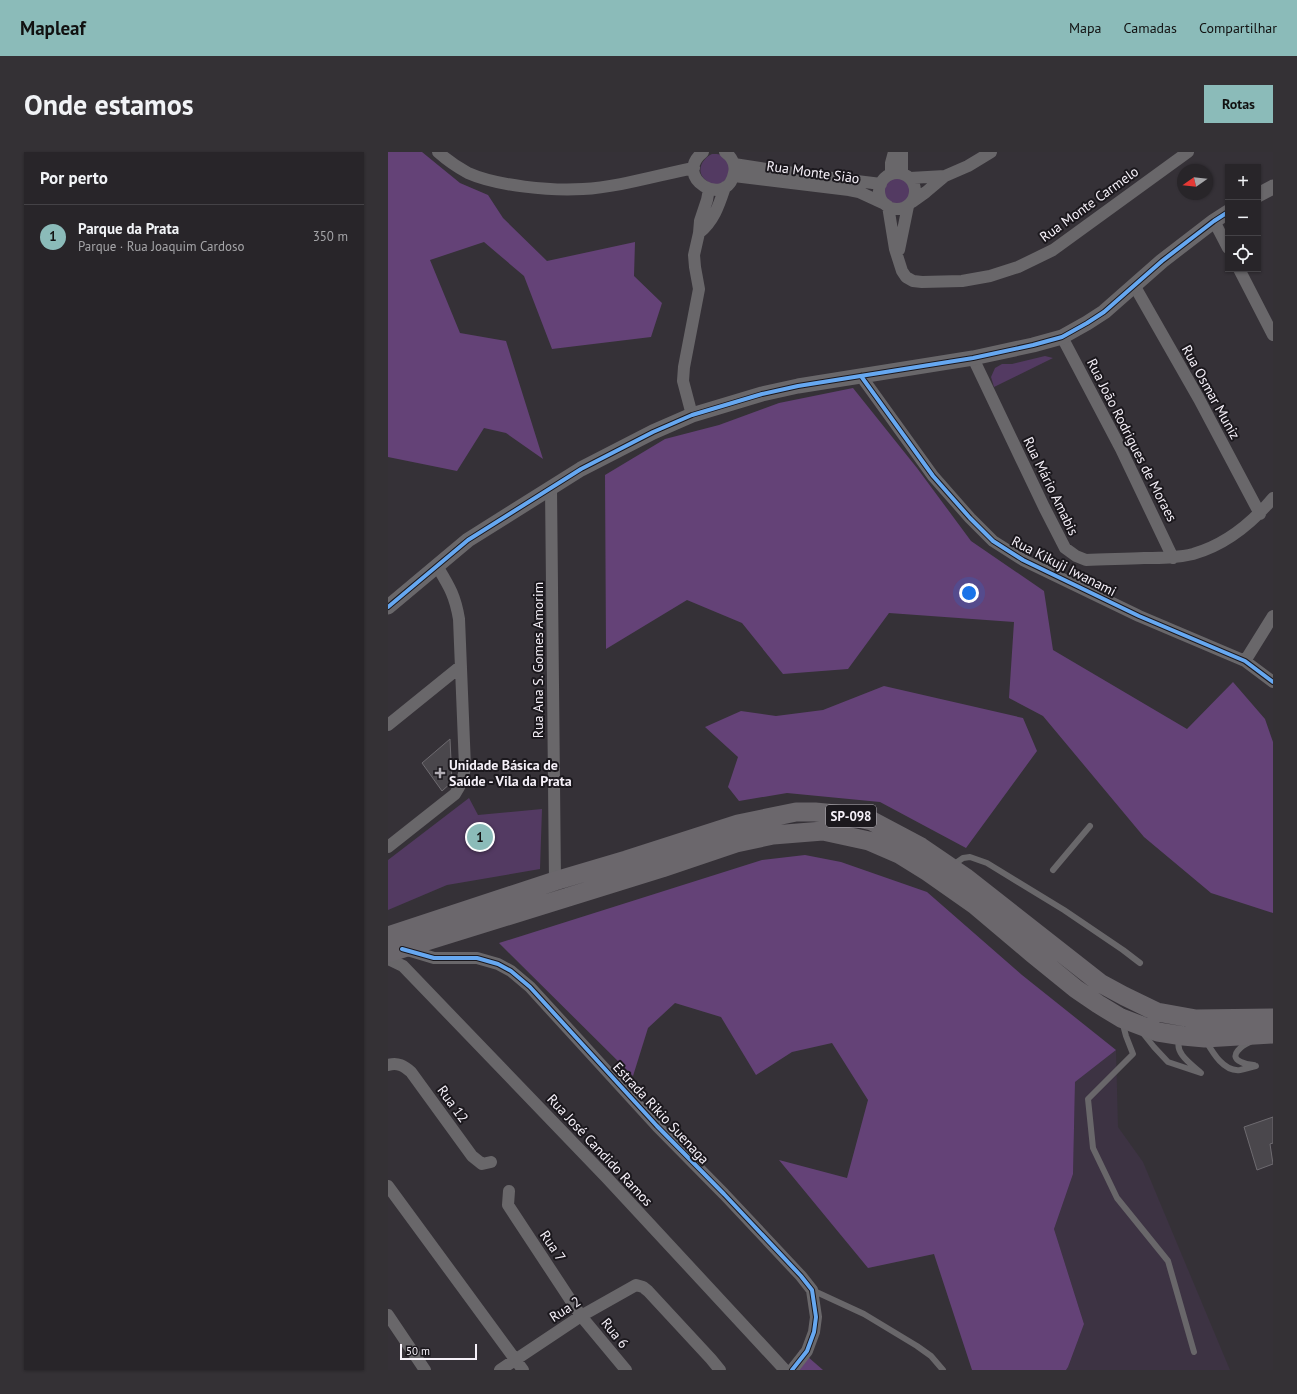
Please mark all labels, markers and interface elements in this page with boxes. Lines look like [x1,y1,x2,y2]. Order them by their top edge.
text: Mapleaf [20,16,86,40]
text: Mapa [1069,19,1102,37]
text: Camadas [1124,19,1177,37]
text: Compartilhar [1199,19,1277,37]
button: Rotas [1204,85,1273,123]
text: Onde estamos [24,86,194,123]
street label: Rua Monte Sião [765,157,861,187]
street label: Rua Monte Carmelo [1036,162,1142,246]
north arrow [1177,164,1213,200]
map controls [1225,164,1261,272]
button: + [1225,164,1261,200]
text: Por perto [40,167,108,189]
button: − [1225,200,1261,236]
text: Parque da Prata [78,219,179,238]
text: 1 [49,228,57,245]
text: 350 m [313,228,348,245]
button: locate [1225,236,1261,272]
text: Parque · Rua Joaquim Cardoso [78,238,244,255]
street label: Rua Osmar Muniz [1178,342,1244,442]
street label: Rua João Rodrigues de Moraes [1083,355,1181,525]
street label: Rua Mário Amabis [1019,434,1083,538]
street label: Rua Kikuji Iwanami [1009,532,1119,600]
street label: Rua Ana S. Gomes Amorim [529,582,547,738]
your location [959,583,979,603]
place label: Unidade Básica de Saúde - Vila da Prata [449,756,572,790]
marker: Unidade Básica de Saúde - Vila da Prata [434,767,446,779]
road number: SP-098 [826,805,876,827]
pin: 1 [467,822,493,852]
street label: Estrada Rikio Suenaga [609,1058,713,1168]
street label: Rua 12 [433,1082,473,1126]
street label: Rua José Candido Ramos [543,1090,657,1210]
street label: Rua 7 [536,1227,570,1265]
street label: Rua 2 [546,1292,584,1326]
street label: Rua 6 [597,1314,633,1352]
scale bar [400,1342,477,1361]
text: 50 m [406,1344,430,1358]

